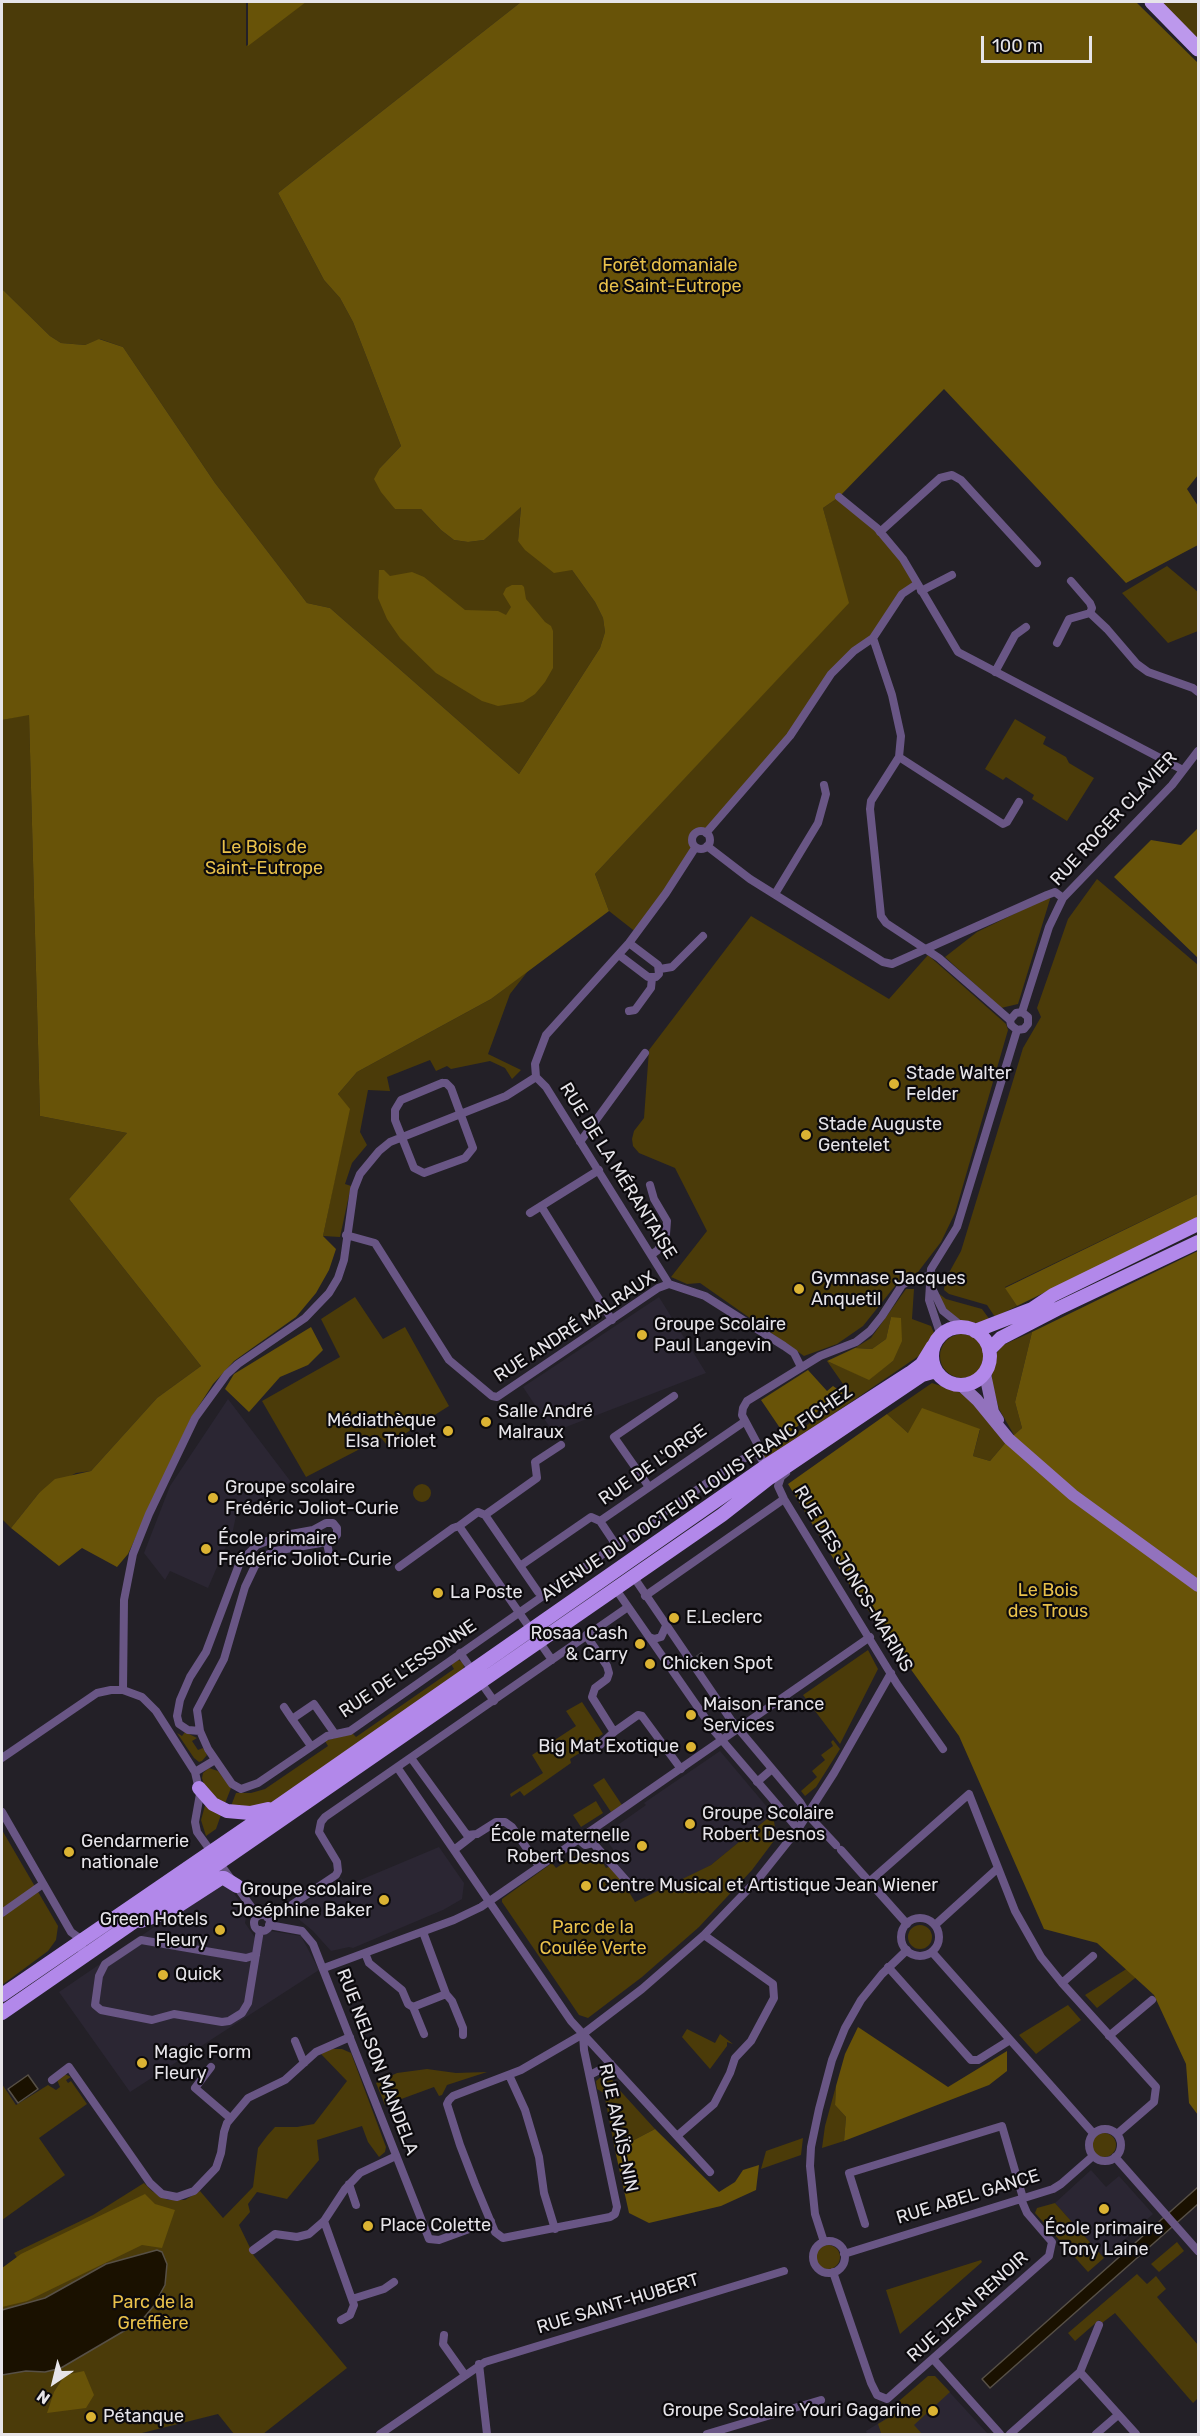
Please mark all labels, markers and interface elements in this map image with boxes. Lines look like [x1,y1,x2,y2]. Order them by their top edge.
scale bar [984,24,1095,62]
text: 100 m [992,35,1043,57]
park label: Forêt domaniale de Saint-Eutrope [598,255,742,298]
street label: RUE ROGER CLAVIER [1046,747,1182,891]
park label: Le Bois de Saint-Eutrope [205,837,323,880]
place label: Stade Walter Felder [906,1063,1012,1106]
marker: Stade Walter Felder [887,1077,901,1091]
street label: RUE DE LA MÉRANTAISE [555,1079,681,1263]
place label: Stade Auguste Gentelet [818,1114,942,1156]
marker: Stade Auguste Gentelet [799,1128,813,1142]
street label: RUE ANDRÉ MALRAUX [490,1267,660,1387]
place label: Gymnase Jacques Anquetil [811,1268,966,1310]
marker: Gymnase Jacques Anquetil [792,1282,806,1296]
place label: Groupe Scolaire Paul Langevin [654,1314,786,1356]
marker: Groupe Scolaire Paul Langevin [635,1328,649,1342]
street label: AVENUE DU DOCTEUR LOUIS FRANC FICHEZ [537,1381,857,1607]
place label: Salle André Malraux [498,1401,593,1444]
place label: Médiathèque Elsa Triolet [327,1410,436,1452]
marker: Salle André Malraux [479,1415,493,1429]
street label: RUE DE L'ORGE [595,1420,711,1510]
marker: Médiathèque Elsa Triolet [441,1424,455,1438]
place label: Groupe scolaire Frédéric Joliot-Curie [225,1477,399,1520]
street label: RUE DES JONCS-MARINS [789,1482,917,1676]
marker: Groupe scolaire Frédéric Joliot-Curie [206,1491,220,1505]
place label: École primaire Frédéric Joliot-Curie [218,1528,392,1570]
marker: École primaire Frédéric Joliot-Curie [199,1542,213,1556]
park label: Le Bois des Trous [1008,1580,1088,1622]
place label: La Poste [450,1582,523,1604]
marker: La Poste [431,1586,445,1600]
place label: E.Leclerc [686,1607,762,1629]
marker: E.Leclerc [667,1611,681,1625]
street label: RUE DE L'ESSONNE [335,1615,481,1723]
place label: Rosaa Cash & Carry [530,1623,628,1666]
marker: Rosaa Cash & Carry [633,1637,647,1651]
place label: Chicken Spot [662,1653,773,1675]
marker: Chicken Spot [643,1657,657,1671]
place label: Maison France Services [703,1694,824,1736]
marker: Maison France Services [684,1708,698,1722]
place label: Big Mat Exotique [538,1736,679,1758]
marker: Big Mat Exotique [684,1740,698,1754]
place label: Groupe Scolaire Robert Desnos [702,1803,834,1846]
marker: Groupe Scolaire Robert Desnos [683,1817,697,1831]
place label: École maternelle Robert Desnos [490,1825,630,1868]
place label: Gendarmerie nationale [81,1831,189,1874]
marker: École maternelle Robert Desnos [635,1839,649,1853]
marker: Gendarmerie nationale [62,1845,76,1859]
place label: Centre Musical et Artistique Jean Wiener [598,1875,938,1897]
place label: Groupe scolaire Joséphine Baker [232,1879,372,1922]
marker: Centre Musical et Artistique Jean Wiener [579,1879,593,1893]
marker: Groupe scolaire Joséphine Baker [377,1893,391,1907]
place label: Green Hotels Fleury [100,1909,208,1952]
park label: Parc de la Coulée Verte [540,1917,646,1960]
marker: Green Hotels Fleury [213,1923,227,1937]
place label: Quick [175,1964,222,1986]
street label: RUE NELSON MANDELA [331,1966,423,2158]
marker: Quick [156,1968,170,1982]
place label: Magic Form Fleury [154,2042,251,2084]
marker: Magic Form Fleury [135,2056,149,2070]
street label: RUE ANAÏS-NIN [594,2062,642,2194]
street label: RUE ABEL GANCE [894,2165,1042,2229]
marker: École primaire Tony Laine [1097,2202,1111,2216]
place label: Place Colette [380,2215,491,2237]
place label: École primaire Tony Laine [1045,2218,1163,2260]
marker: Place Colette [361,2219,375,2233]
street label: RUE JEAN RENOIR [903,2247,1033,2367]
street label: RUE SAINT-HUBERT [534,2269,702,2339]
park label: Parc de la Greffière [112,2292,194,2334]
north arrow [24,2352,84,2412]
text: N [33,2386,54,2408]
place label: Groupe Scolaire Youri Gagarine [662,2400,921,2422]
marker: Groupe Scolaire Youri Gagarine [926,2404,940,2418]
place label: Pétanque [103,2406,184,2428]
marker: Pétanque [84,2410,98,2424]

